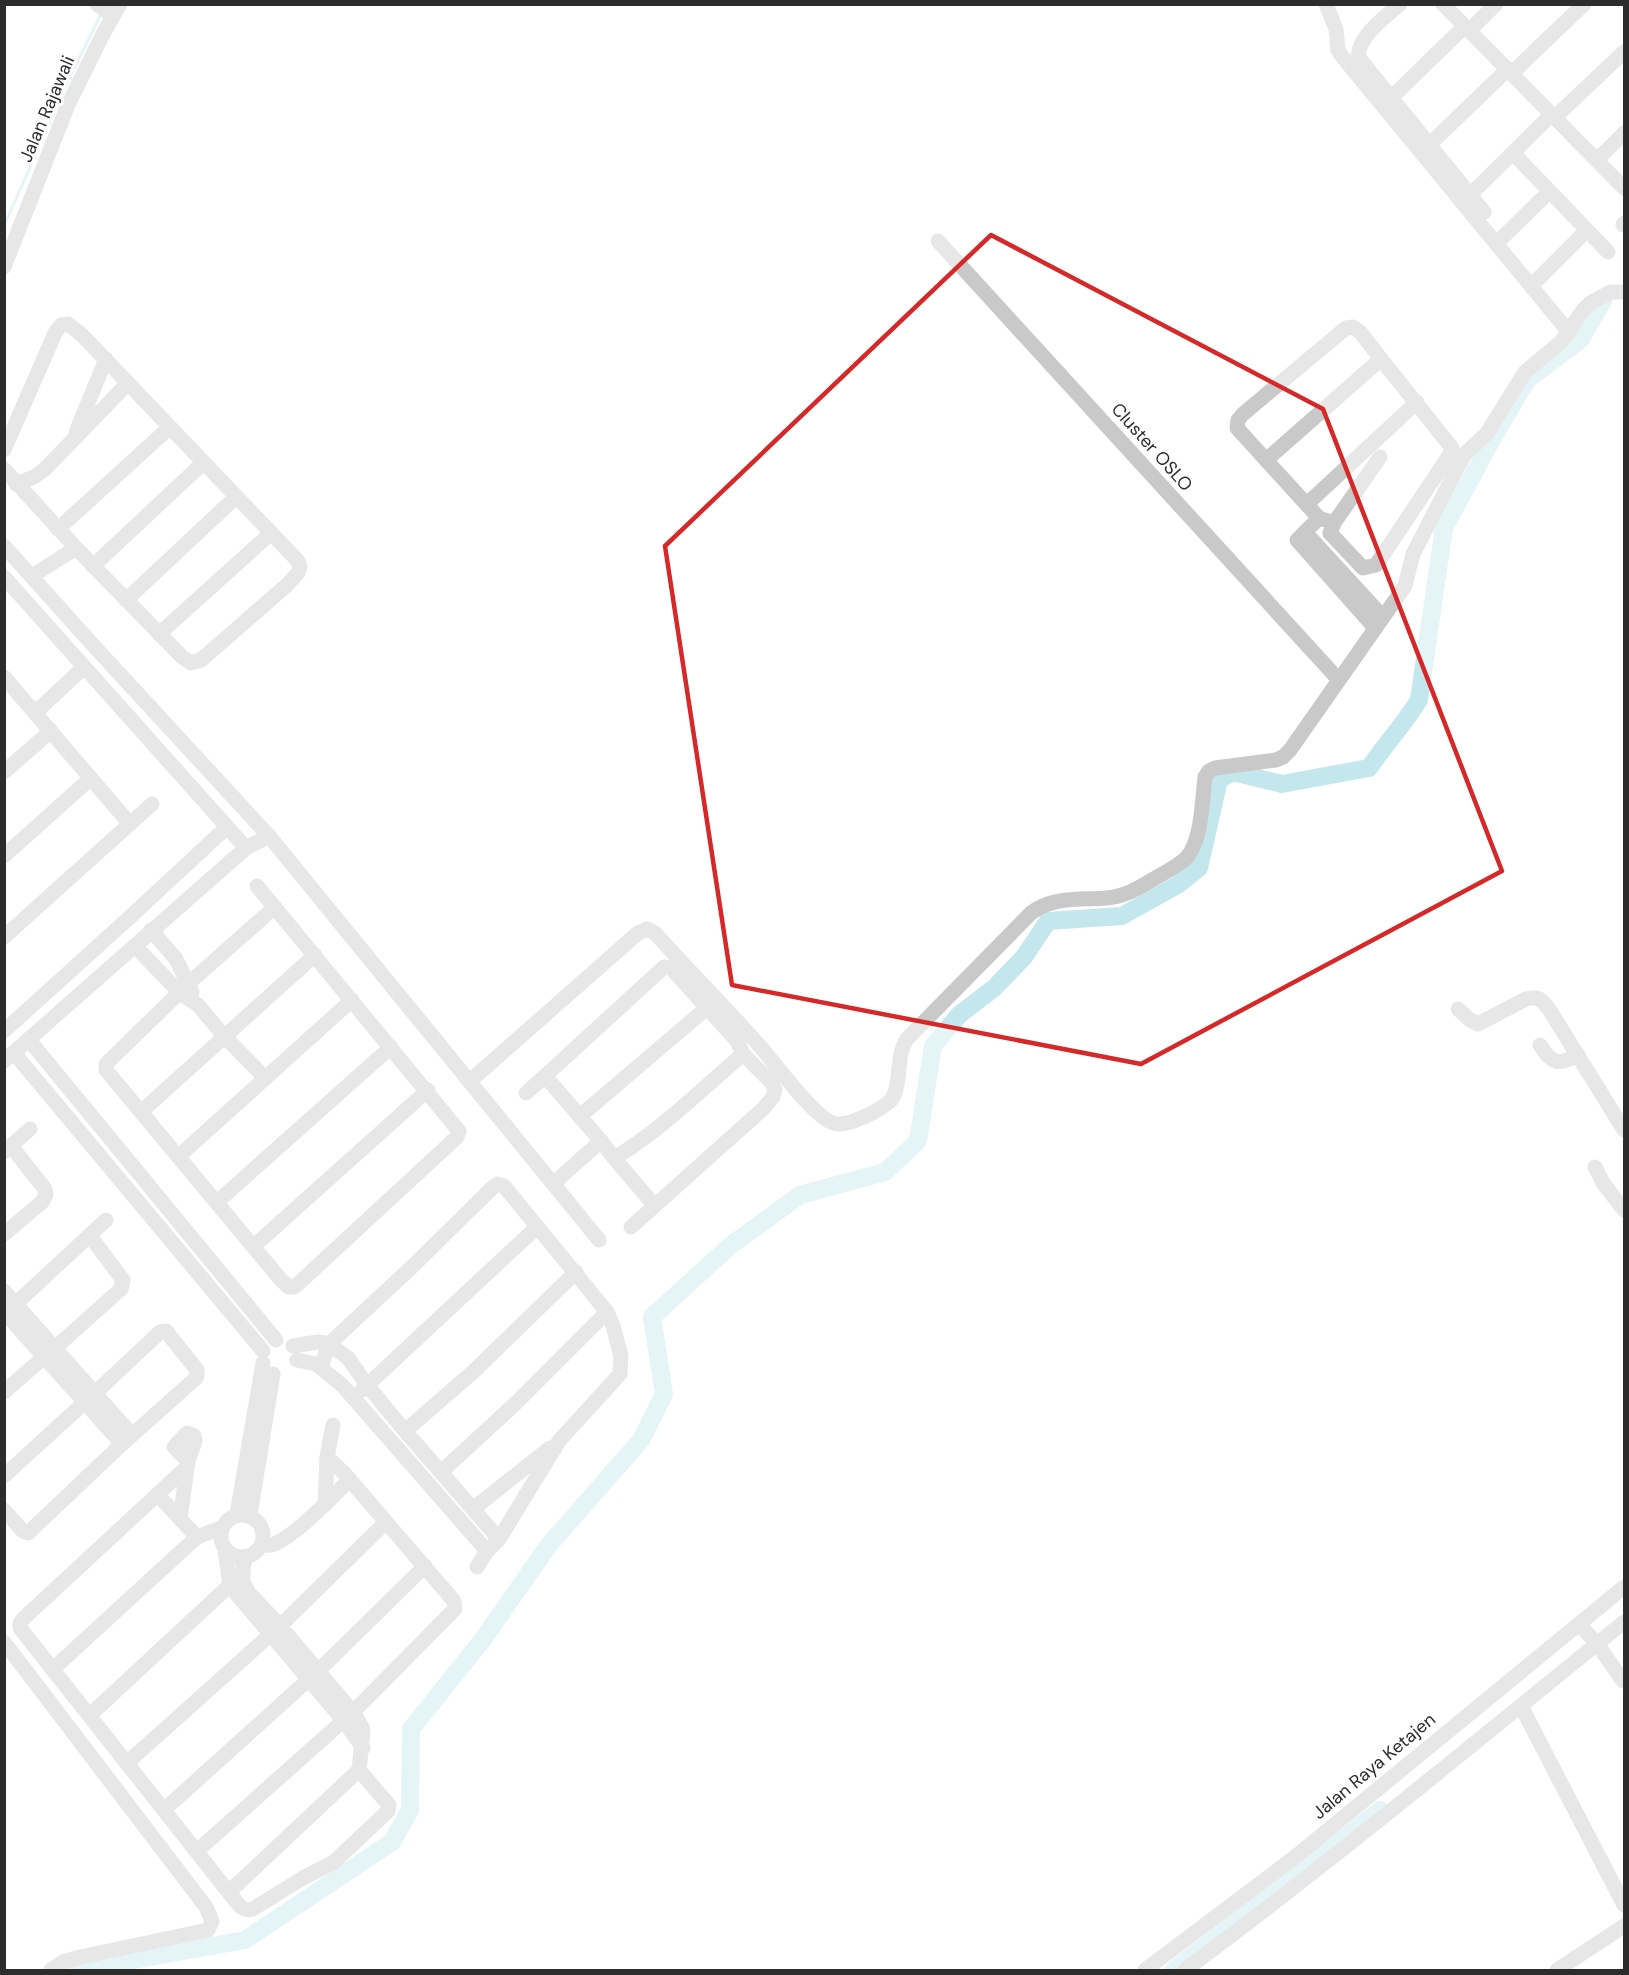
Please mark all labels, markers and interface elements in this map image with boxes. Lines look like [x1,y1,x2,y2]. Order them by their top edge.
street label: Jalan Rajawali [14,52,80,166]
street label: Cluster OSLO [1106,398,1198,496]
street label: Jalan Raya Ketajen [1308,1708,1440,1824]

